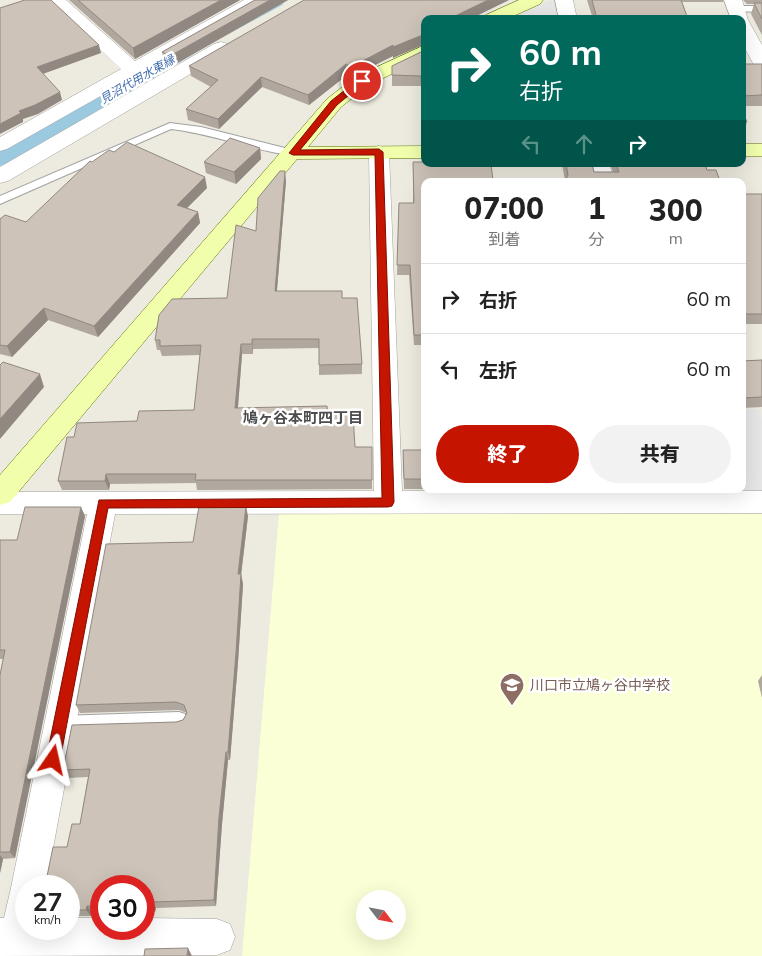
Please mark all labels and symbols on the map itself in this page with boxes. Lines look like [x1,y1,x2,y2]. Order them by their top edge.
water label: 見沼代用水東縁 [97,51,179,106]
pin [341,60,383,102]
district label: 鳩ヶ谷本町四丁目 [243,408,363,427]
school or university icon: 川口市立鳩ヶ谷中学校 [499,672,525,706]
place label: 川口市立鳩ヶ谷中学校 [530,676,670,694]
position arrow [26,733,78,785]
speed limit sign: 30 [90,875,155,940]
north arrow [356,890,406,940]

